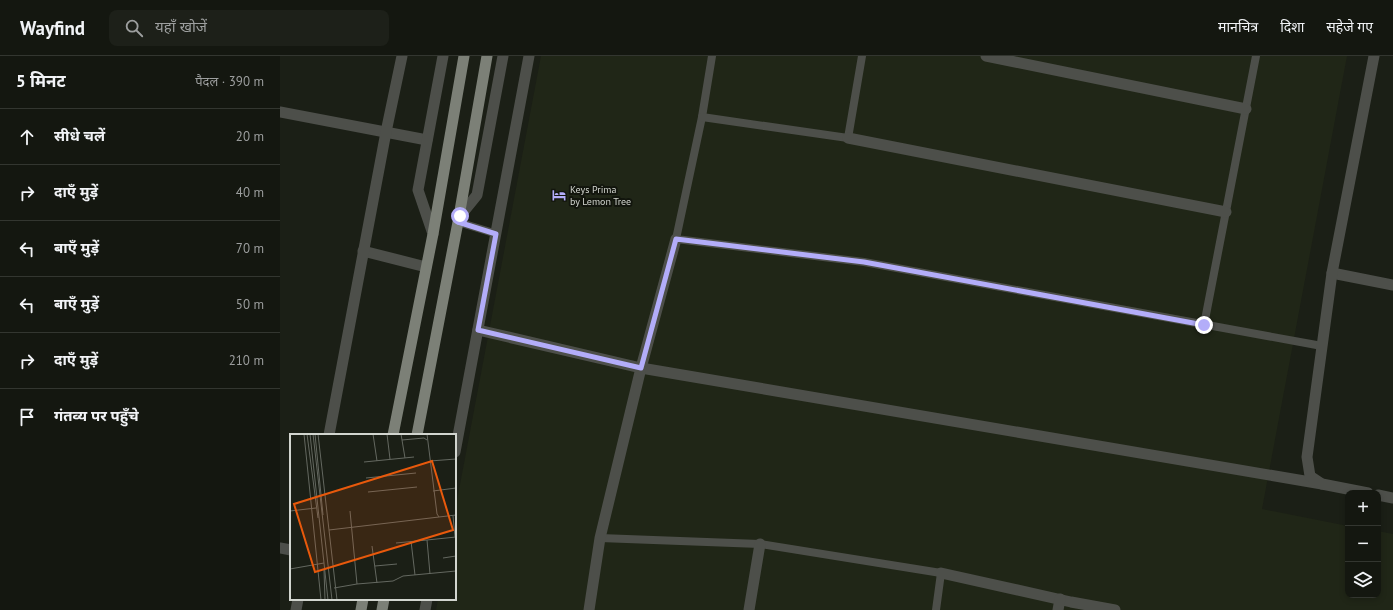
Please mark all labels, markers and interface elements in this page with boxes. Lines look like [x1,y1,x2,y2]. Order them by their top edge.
search box [109,10,389,46]
text: Wayfind [20,16,85,40]
icon: search [123,17,145,39]
text: यहाँ खोजें [155,17,207,36]
text: मानचित्र [1218,18,1258,36]
text: दिशा [1280,18,1304,36]
text: सहेजे गए [1326,18,1373,36]
text: 5 मिनट [16,70,66,92]
text: पैदल · 390 m [195,73,264,90]
icon: ahead [16,126,38,148]
text: सीधे चलें [54,126,105,145]
text: 20 m [236,128,264,145]
icon: right [16,182,38,204]
text: दाएँ मुड़ें [54,182,98,201]
place label: Keys Prima by Lemon Tree [570,183,631,208]
text: 40 m [236,184,264,201]
hotel icon: Keys Prima by Lemon Tree [551,187,567,203]
route start [451,207,469,225]
icon: left [16,238,38,260]
text: बाएँ मुड़ें [54,238,99,257]
text: 70 m [236,240,264,257]
icon: left [16,294,38,316]
text: बाएँ मुड़ें [54,294,99,313]
text: 50 m [236,296,264,313]
route end [1195,316,1213,334]
icon: right [16,350,38,372]
text: दाएँ मुड़ें [54,350,98,369]
text: 210 m [229,352,264,369]
icon: arrive [16,406,38,428]
text: गंतव्य पर पहुँचे [54,406,139,425]
inset map [290,434,456,600]
map controls [1345,490,1381,598]
button: + [1345,490,1381,526]
button: − [1345,526,1381,562]
button: layers [1345,562,1381,598]

